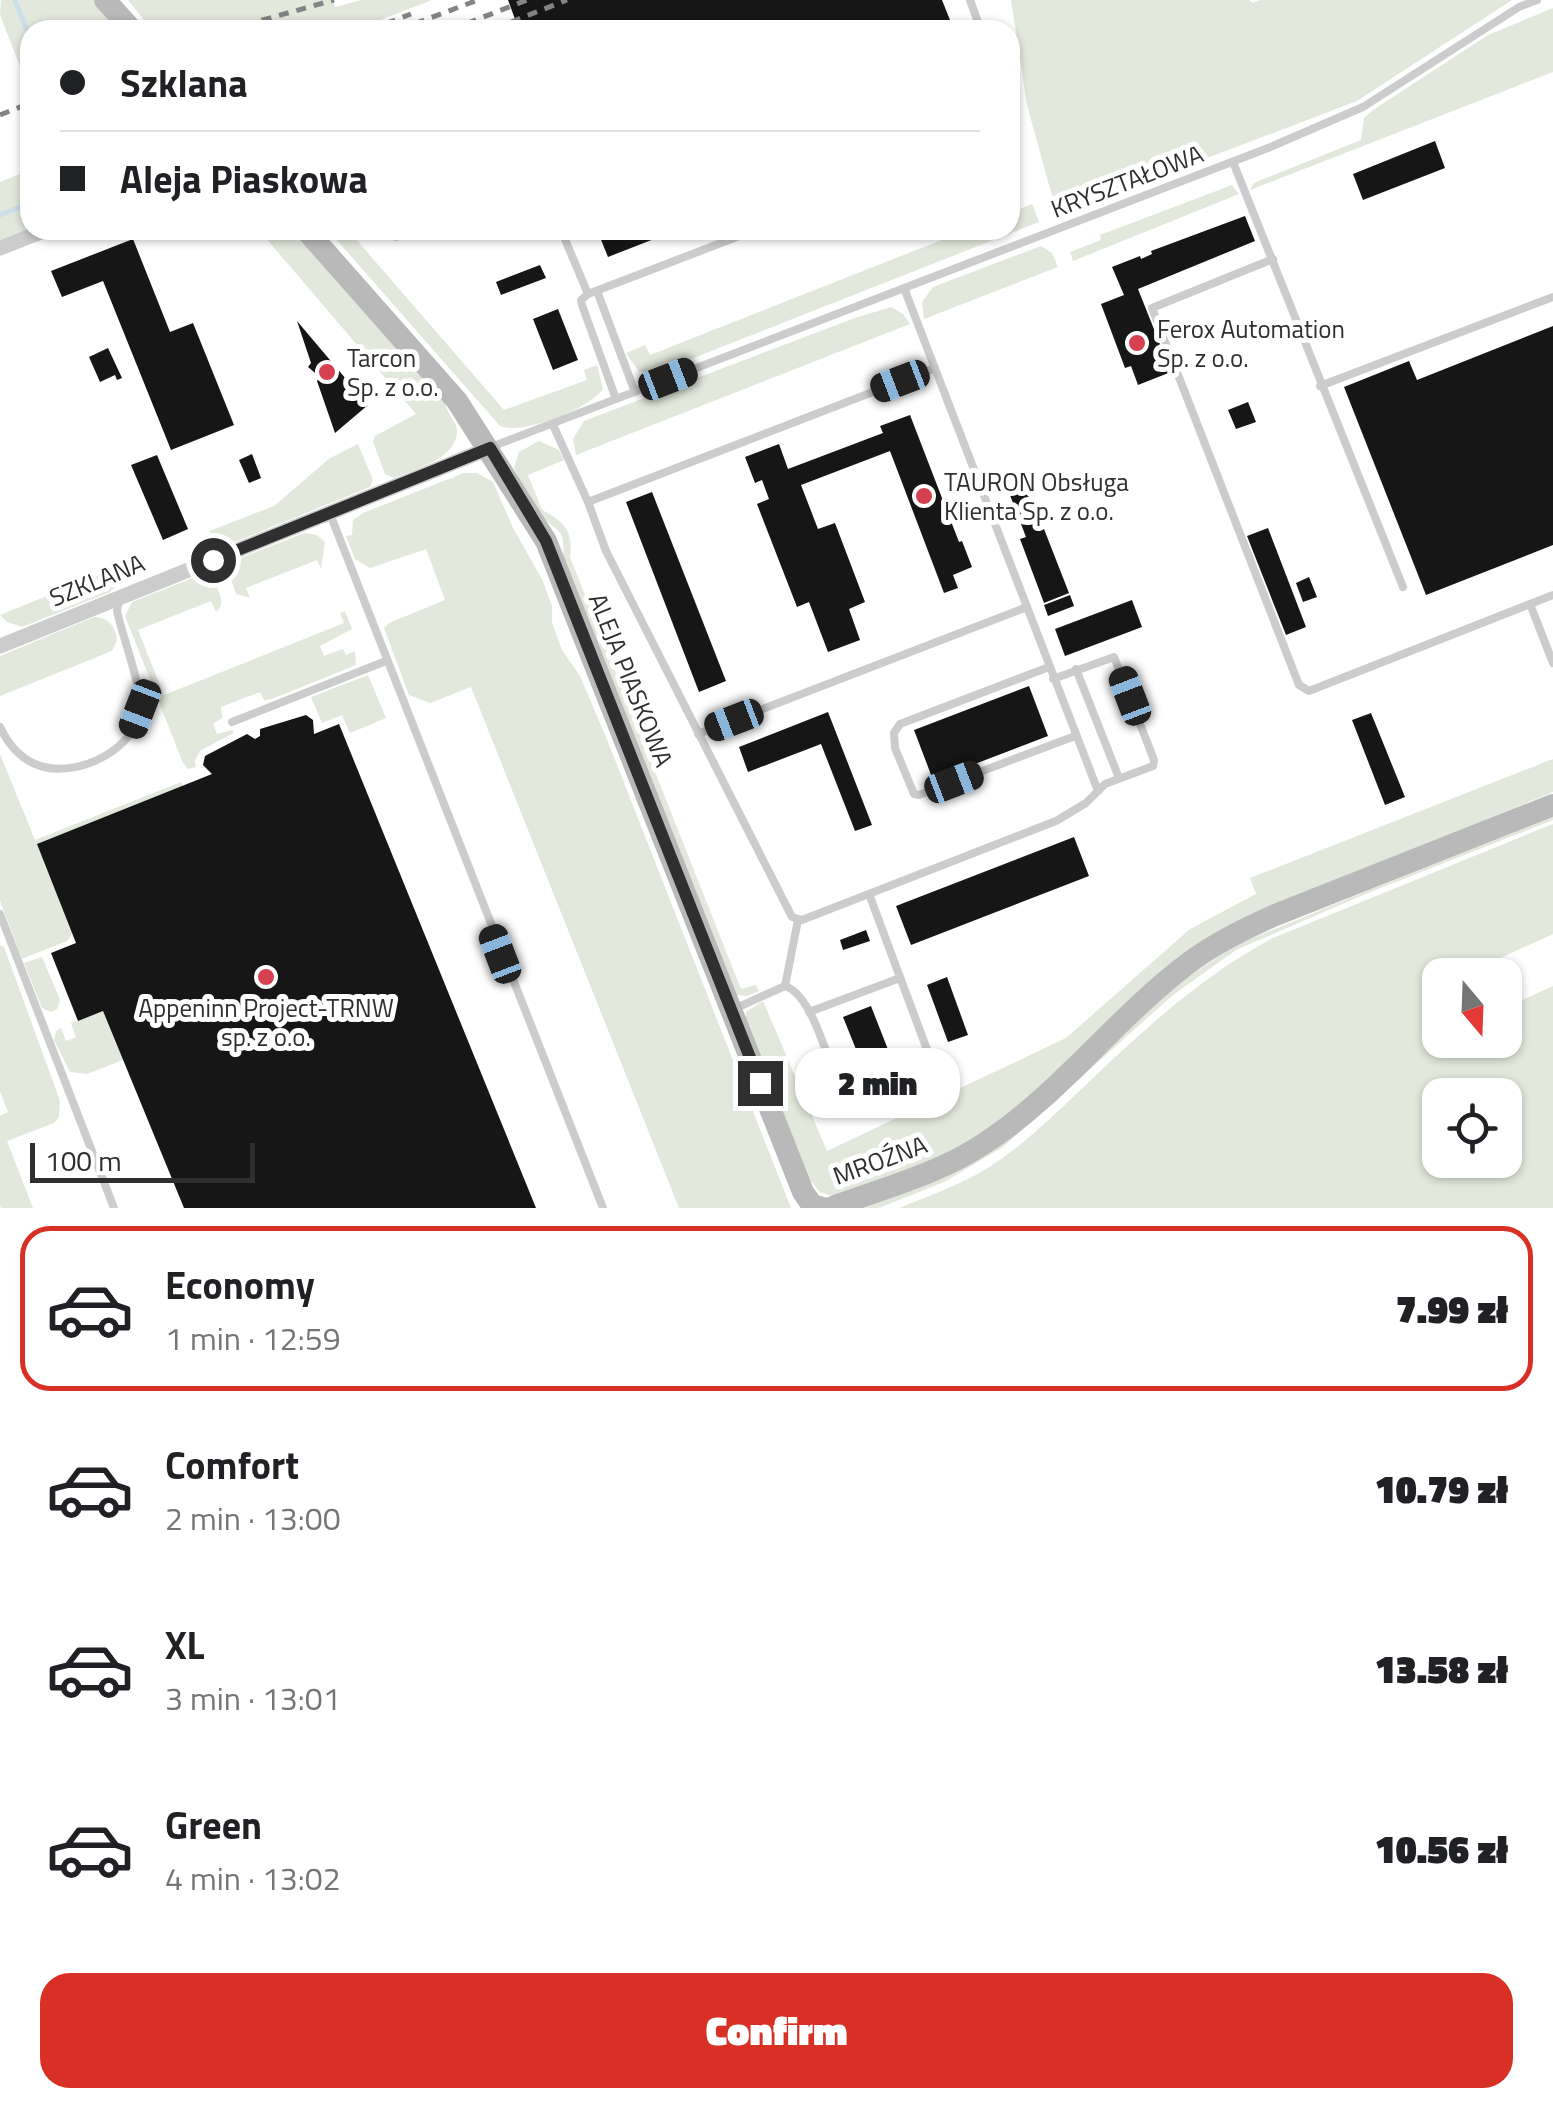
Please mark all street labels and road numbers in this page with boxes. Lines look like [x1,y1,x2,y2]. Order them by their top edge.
street label: KRYSZTAŁOWA [1045,134,1209,227]
street label: SZKLANA [44,544,150,616]
street label: ALEJA PIASKOWA [579,587,683,773]
street label: MROŹNA [827,1125,933,1195]

